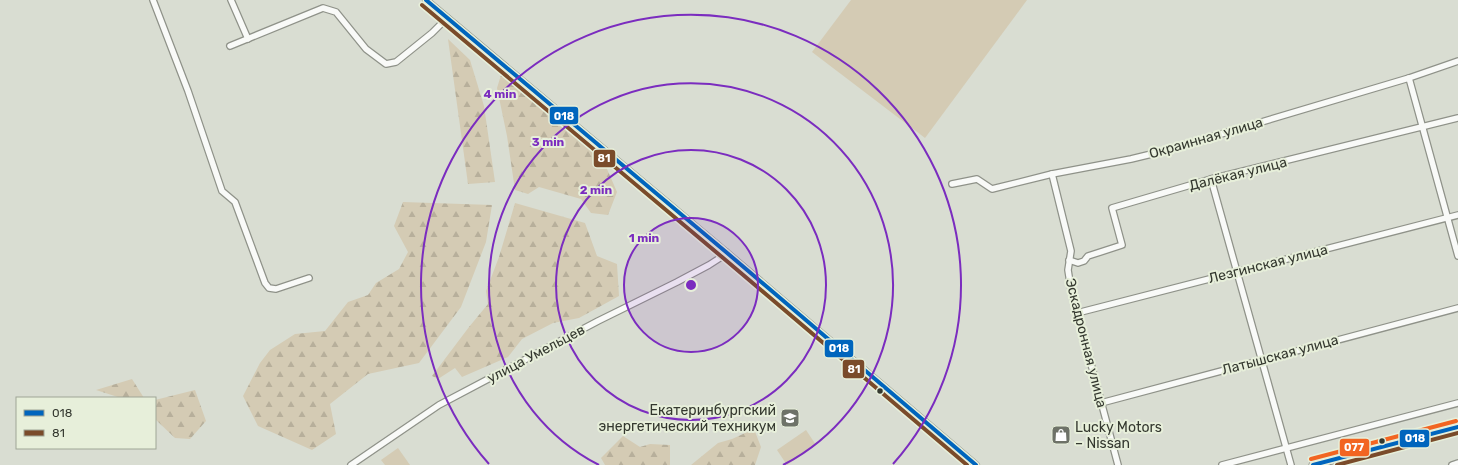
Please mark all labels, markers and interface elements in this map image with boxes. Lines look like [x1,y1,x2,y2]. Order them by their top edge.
text: 4 min [484,87,517,101]
line badge: 018 [549,106,579,125]
text: 018 [554,110,574,123]
street label: Окраинная улица [1147,114,1265,162]
text: 3 min [532,135,565,149]
line badge: 81 [593,149,616,168]
text: 81 [598,152,610,165]
street label: Далёкая улица [1187,154,1289,194]
text: 2 min [580,183,613,197]
text: 1 min [629,231,660,245]
street label: Лезгинская улица [1207,241,1329,287]
street label: Эскадронная улица [1062,277,1110,409]
centre of rings [684,278,698,292]
street label: улица Умельцев [484,321,588,387]
street label: Латышская улица [1220,331,1340,379]
line badge: 018 [824,339,854,358]
text: 018 [829,342,849,355]
line badge: 81 [842,359,865,379]
text: 81 [848,363,860,376]
unlabelled marker [875,386,885,396]
legend [16,397,156,449]
place label: Екатеринбургский энергетический техникум [599,402,776,435]
text: 018 [52,406,72,420]
school or university icon: Екатеринбургский энергетический техникум [779,407,801,429]
place label: Lucky Motors – Nissan [1075,419,1162,452]
shop icon: Lucky Motors – Nissan [1050,424,1072,446]
text: 81 [52,426,65,440]
line badge: 018 [1399,429,1430,448]
text: 018 [1405,432,1425,445]
unlabelled marker [1377,436,1387,446]
line badge: 077 [1339,438,1370,457]
text: 077 [1344,441,1365,454]

